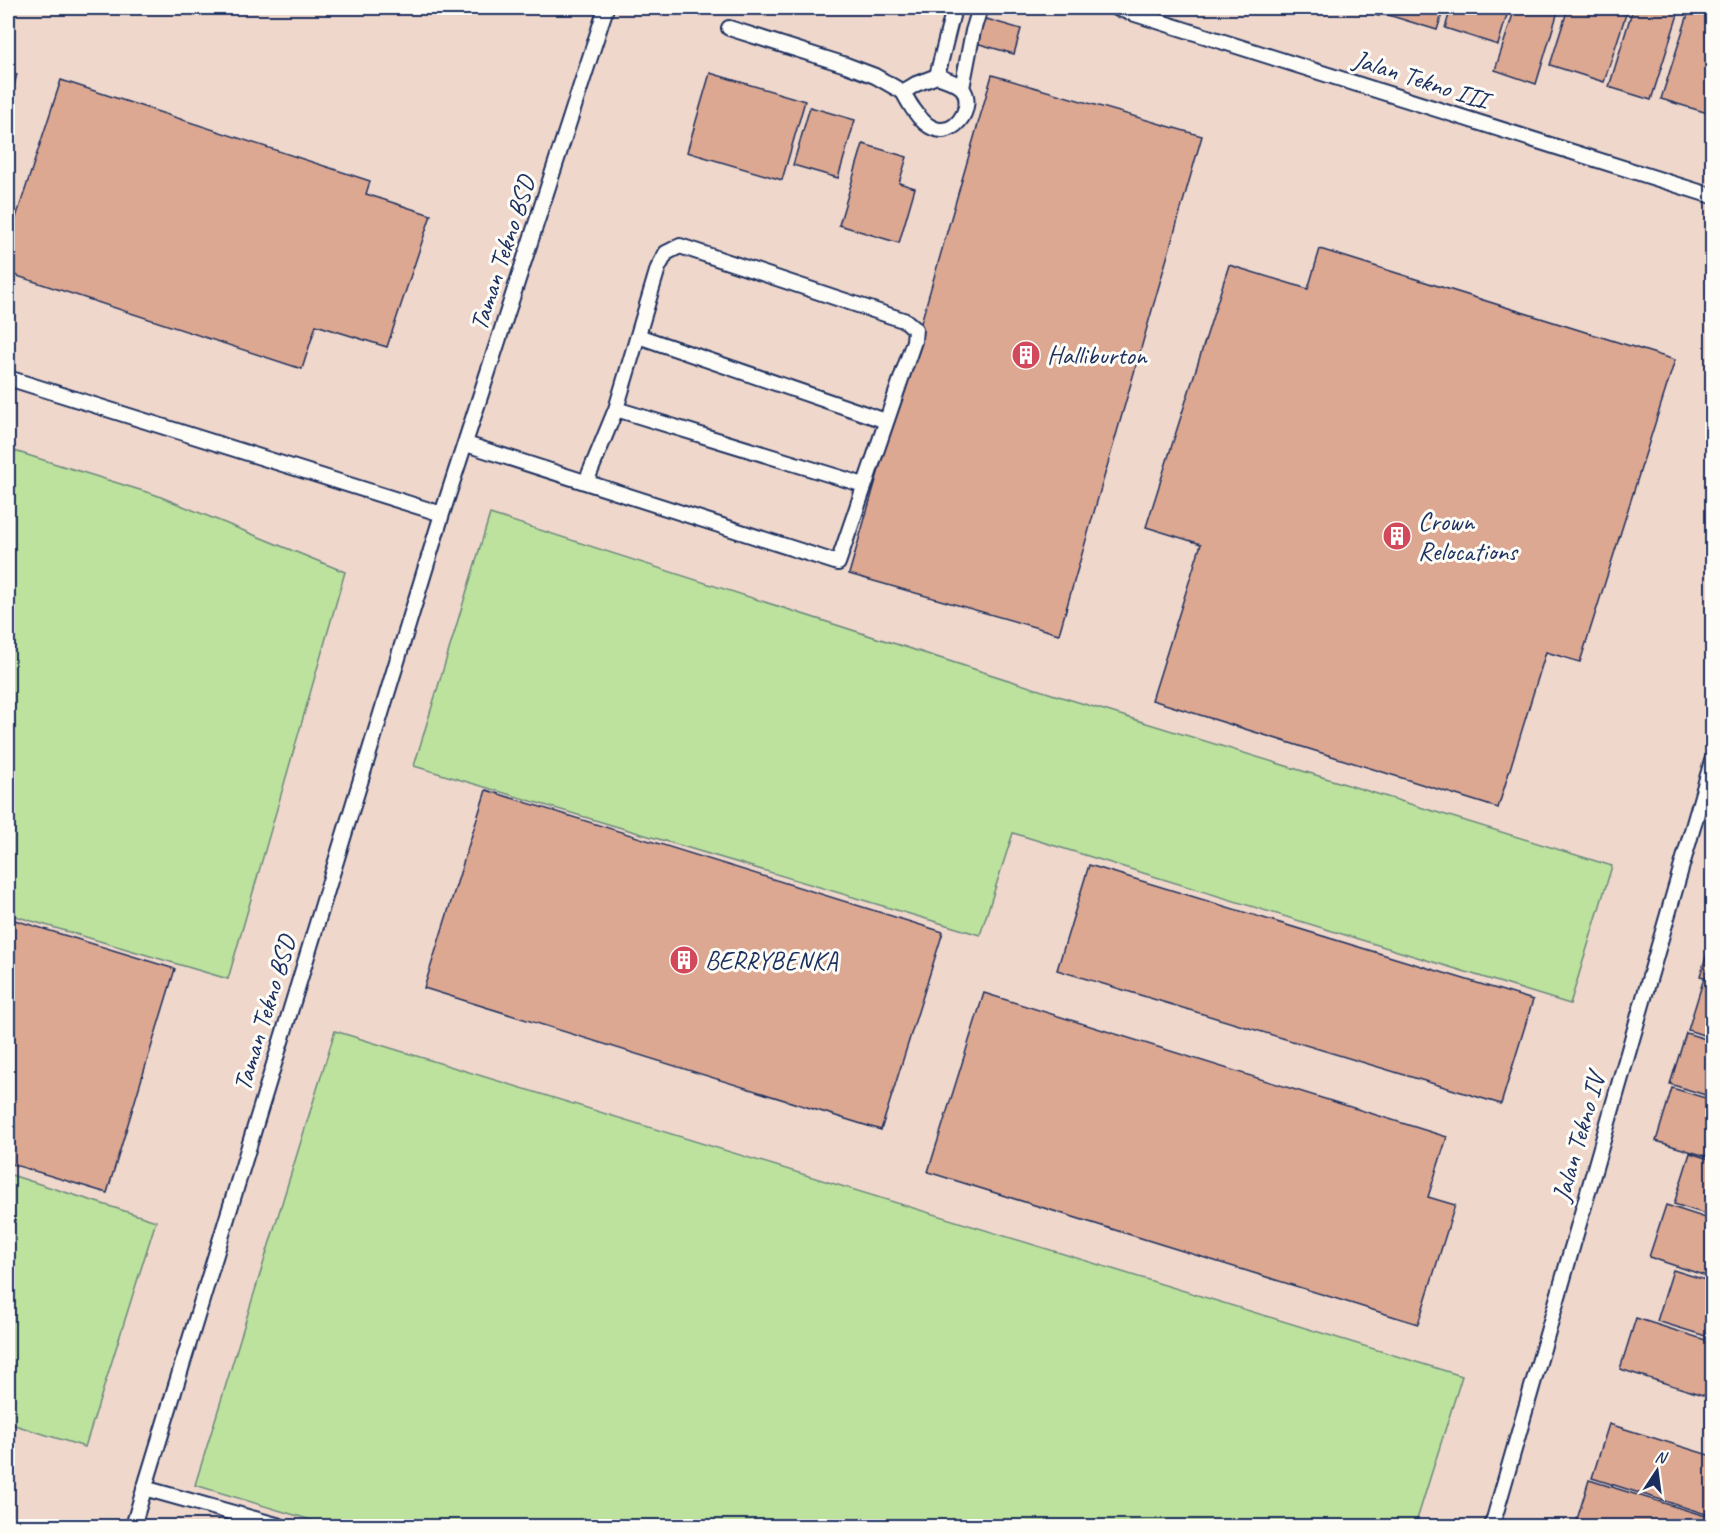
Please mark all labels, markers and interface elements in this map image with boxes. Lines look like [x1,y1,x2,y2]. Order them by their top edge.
street label: Jalan Tekno III [1348,42,1498,118]
street label: Taman Tekno BSD [462,170,544,335]
building icon: Halliburton [1010,339,1042,371]
place label: Halliburton [1047,339,1148,372]
place label: Crown Relocations [1418,505,1519,568]
building icon: Crown Relocations [1381,520,1413,552]
street label: Taman Tekno BSD [225,930,304,1095]
building icon: BERRYBENKA [668,944,700,976]
place label: BERRYBENKA [705,944,839,977]
street label: Jalan Tekno IV [1544,1064,1614,1207]
north arrow [1627,1441,1687,1501]
text: N [1653,1447,1670,1469]

